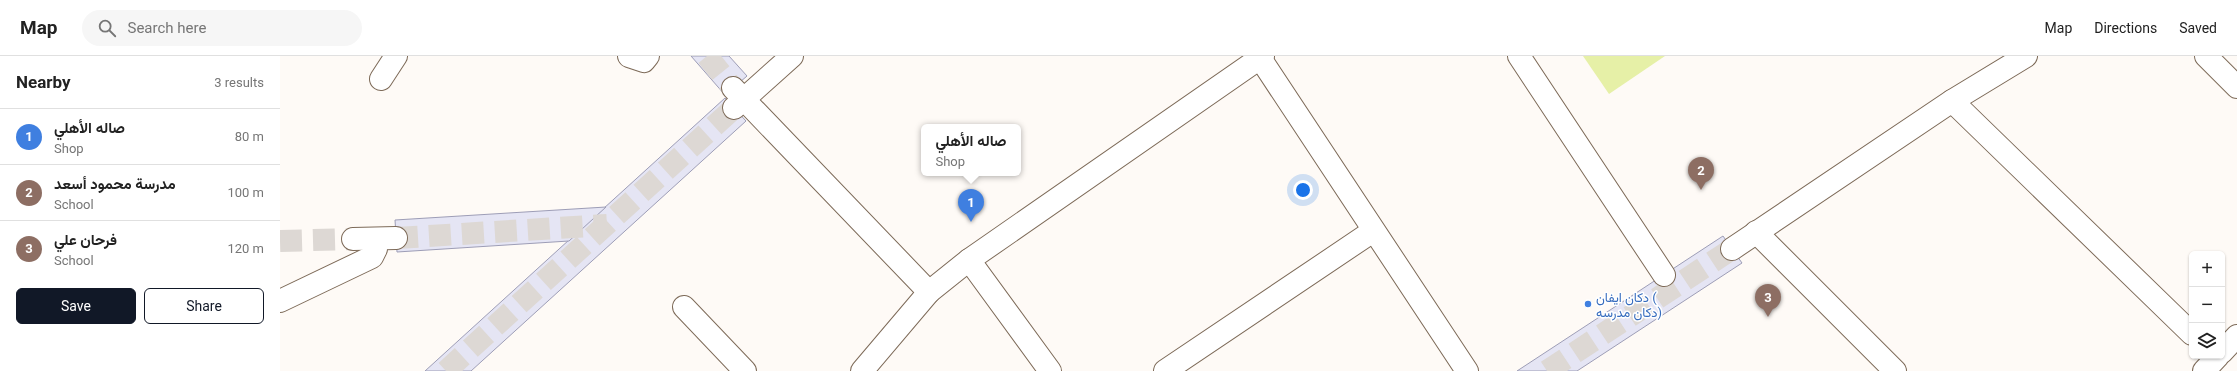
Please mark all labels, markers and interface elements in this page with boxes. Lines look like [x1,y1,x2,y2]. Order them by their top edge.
search box [82,10,362,46]
text: Map [20,16,58,39]
icon: search [96,17,118,39]
text: Search here [128,19,206,37]
text: Map [2045,20,2072,36]
text: Directions [2094,20,2157,36]
text: Saved [2179,20,2217,36]
text: Nearby [16,72,71,92]
text: 3 results [214,75,264,90]
text: صاله الأهلي [54,119,125,137]
popup [921,124,1021,176]
text: 1 [25,129,33,144]
text: 80 m [235,129,264,144]
text: صاله الأهلي [935,132,1007,150]
text: Shop [54,141,84,156]
text: Shop [935,154,965,169]
pin: 2 [1688,157,1714,190]
text: مدرسة محمود أسعد [54,175,176,193]
your location [1293,180,1313,200]
text: 2 [25,185,33,200]
text: 100 m [227,185,264,200]
pin: 1 [958,189,984,222]
text: School [54,197,94,212]
text: فرحان علي [54,231,117,249]
text: 3 [25,241,33,256]
text: 120 m [227,241,264,256]
map controls [2189,251,2225,359]
button: + [2189,251,2225,287]
text: School [54,253,94,268]
pin: 3 [1755,284,1781,317]
button: − [2189,287,2225,323]
button: Save [16,288,136,324]
button: Share [144,288,264,324]
place label: دكان ايفان ( دكان مدرسه) [1596,290,1662,321]
marker: دكان ايفان ( دكان مدرسه) [1583,299,1593,309]
button: layers [2189,323,2225,359]

